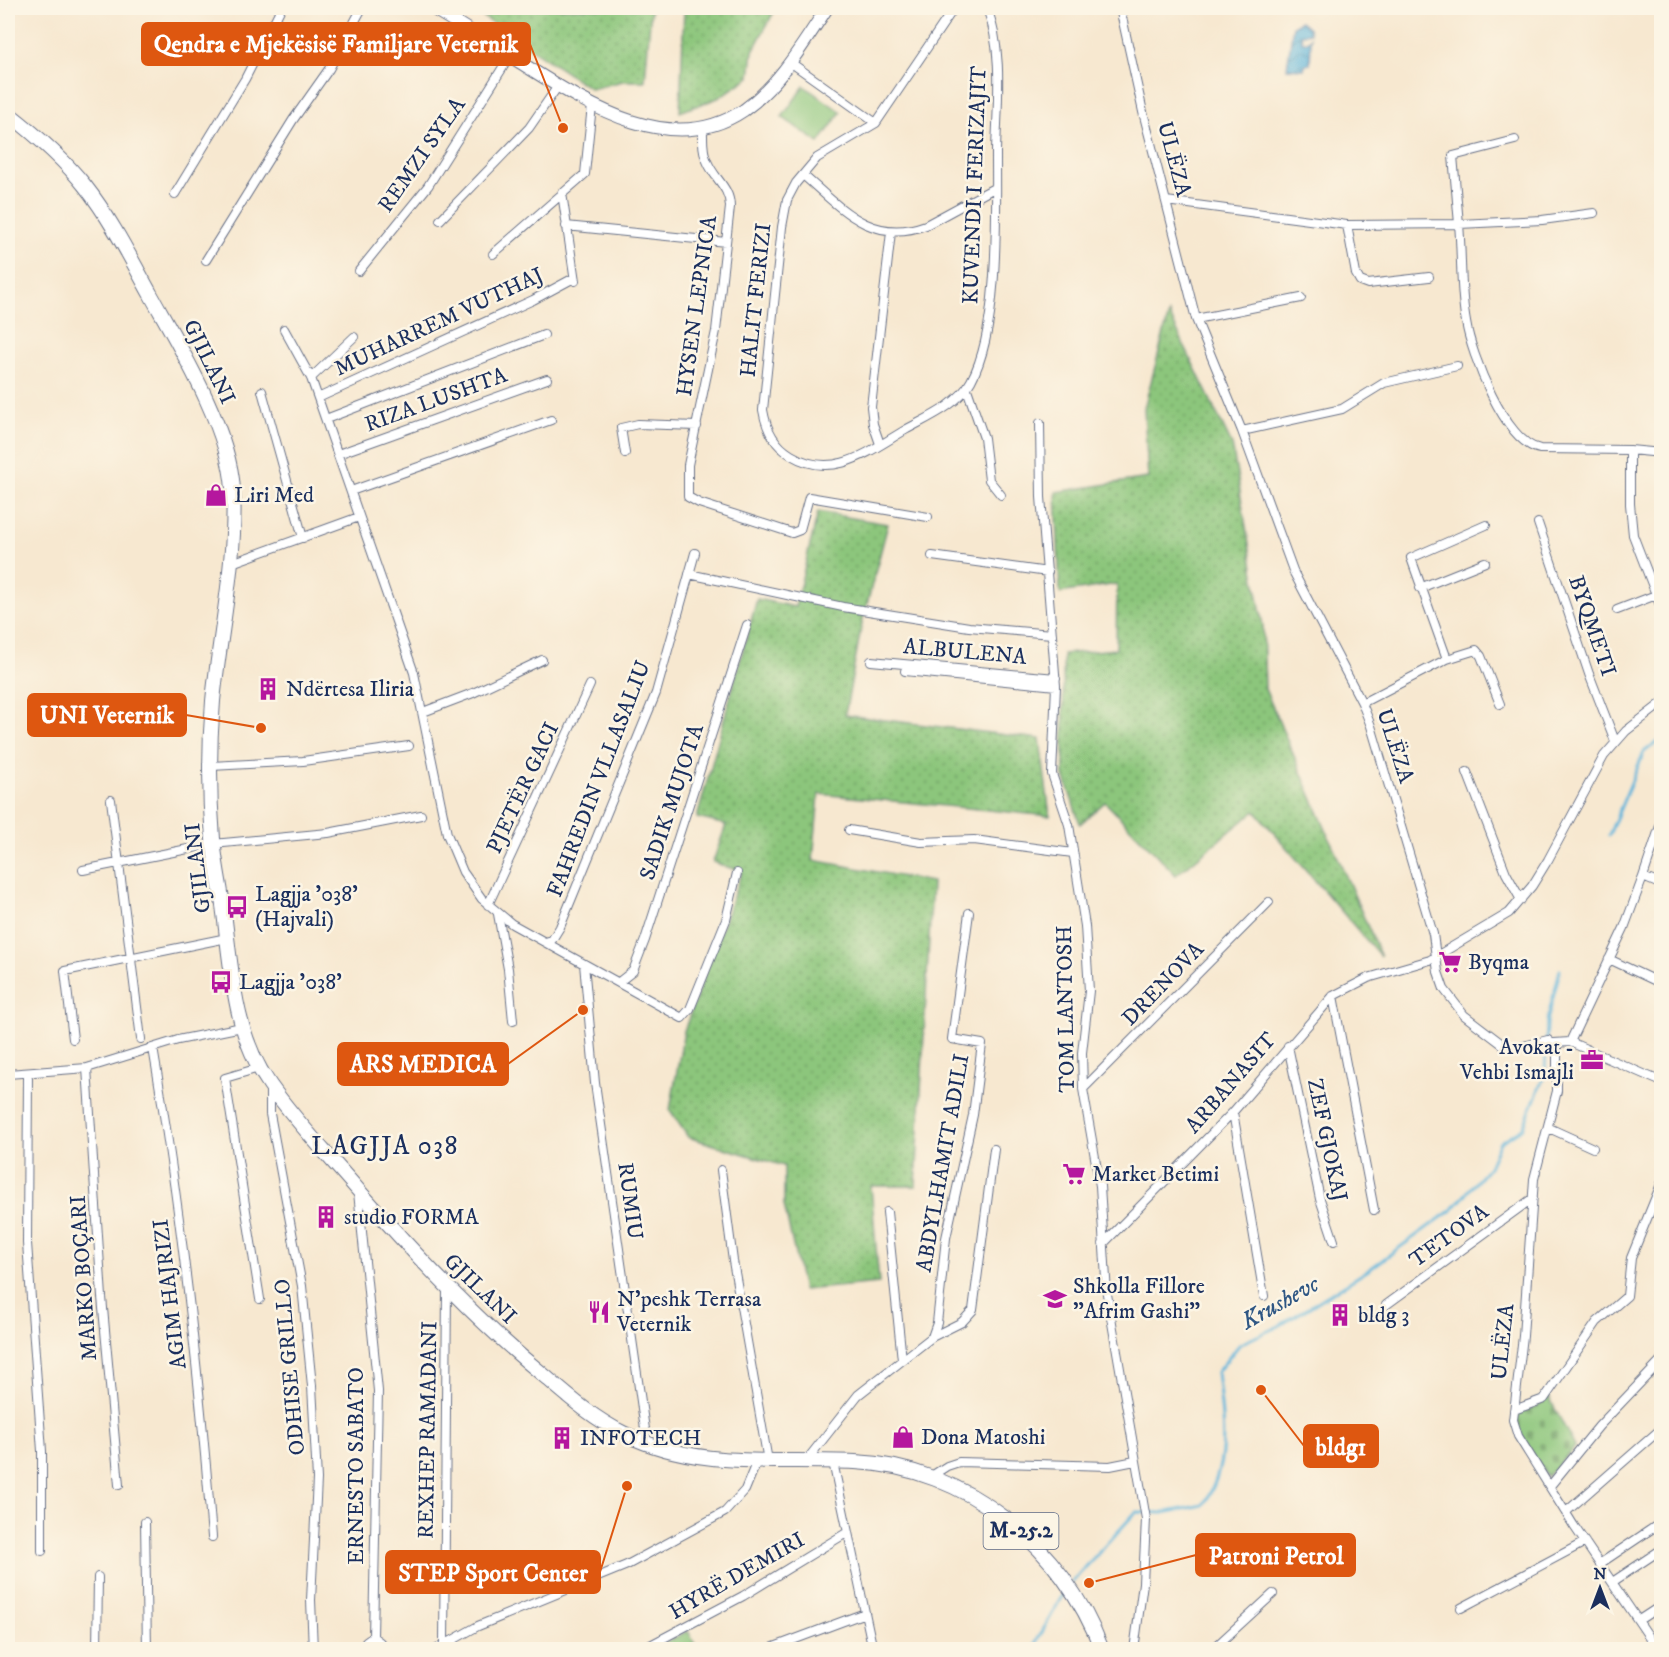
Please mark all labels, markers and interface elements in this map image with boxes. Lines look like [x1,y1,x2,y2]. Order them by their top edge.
callout: Qendra e Mjekësisë Familjare Veternik [142,23,530,65]
text: Qendra e Mjekësisë Familjare Veternik [154,30,519,60]
street label: KUVENDI I FERIZAJIT [957,65,993,305]
street label: REMZI SYLA [372,92,472,218]
street label: ULËZA [1151,119,1197,200]
street label: HYSEN LEPNICA [671,213,723,398]
street label: HALIT FERIZI [734,222,778,378]
street label: MUHARREM VUTHAJ [330,262,548,382]
street label: GJILANI [177,315,241,409]
street label: RIZA LUSHTA [361,361,512,438]
shop icon: Liri Med [203,482,229,508]
place label: Liri Med [234,482,314,509]
street label: BYQMETI [1562,572,1622,680]
street label: ALBULENA [902,633,1029,671]
street label: FAHREDIN VLLASALIU [541,657,657,901]
building icon: Ndërtesa Iliria [255,676,281,702]
place label: Ndërtesa Iliria [286,676,415,703]
callout: UNI Veternik [28,694,186,736]
text: UNI Veternik [40,701,175,731]
street label: ULËZA [1370,705,1420,788]
street label: PJETËR GACI [481,718,565,858]
street label: SADIK MUJOTA [634,720,710,883]
street label: GJILANI [179,821,217,915]
place label: Lagjja '038' (Hajvali) [255,881,358,933]
bus stop icon: Lagjja '038' (Hajvali) [224,894,250,920]
street label: TOM LANTOSH [1051,925,1081,1093]
street label: DRENOVA [1116,936,1210,1032]
supermarket icon: Byqma [1437,949,1463,975]
place label: Byqma [1468,949,1530,976]
bus stop icon: Lagjja '038' [208,969,234,995]
place label: Lagjja '038' [239,969,342,996]
street label: ARBANASIT [1180,1027,1283,1139]
place label: Avokat - Vehbi Ismajli [1459,1034,1574,1086]
callout: ARS MEDICA [338,1043,508,1085]
office icon: Avokat - Vehbi Ismajli [1579,1047,1605,1073]
text: ARS MEDICA [349,1050,497,1080]
street label: ABDYLHAMIT ADILI [911,1052,975,1274]
street label: ZEF GJOKAJ [1301,1076,1353,1204]
district label: LAGJJA 038 [311,1130,459,1163]
street label: RUMIU [611,1161,649,1241]
supermarket icon: Market Betimi [1061,1161,1087,1187]
place label: Market Betimi [1092,1161,1219,1188]
street label: MARKO BOÇARI [65,1194,103,1362]
street label: TETOVA [1404,1198,1495,1274]
building icon: studio FORMA [313,1204,339,1230]
place label: studio FORMA [344,1204,480,1231]
street label: AGIM HAJRIZI [147,1217,193,1371]
street label: GJILANI [438,1248,522,1330]
water label: Krushevc [1235,1269,1326,1337]
place label: Shkolla Fillore "Afrim Gashi" [1073,1273,1205,1325]
street label: ODHISE GRILLO [269,1278,311,1456]
place label: N'peshk Terrasa Veternik [616,1286,762,1338]
school or university icon: Shkolla Fillore "Afrim Gashi" [1042,1286,1068,1312]
restaurant icon: N'peshk Terrasa Veternik [586,1299,612,1325]
building icon: bldg 3 [1327,1302,1353,1328]
place label: bldg 3 [1358,1302,1409,1329]
street label: ULËZA [1486,1302,1521,1382]
street label: REXHEP RAMADANI [413,1321,443,1539]
street label: ERNESTO SABATO [343,1367,370,1565]
shop icon: Dona Matoshi [890,1424,916,1450]
place label: Dona Matoshi [921,1424,1045,1451]
building icon: INFOTECH [549,1425,575,1451]
place label: INFOTECH [580,1425,702,1452]
callout: bldg1 [1304,1425,1378,1467]
text: bldg1 [1315,1433,1367,1463]
road number: M-25.2 [984,1513,1058,1549]
street label: HYRË DEMIRI [664,1526,810,1626]
callout: Patroni Petrol [1196,1534,1355,1576]
text: Patroni Petrol [1208,1542,1344,1572]
callout: STEP Sport Center [386,1551,600,1593]
north arrow [1570,1558,1630,1618]
text: STEP Sport Center [398,1559,589,1589]
text: N [1593,1564,1607,1584]

